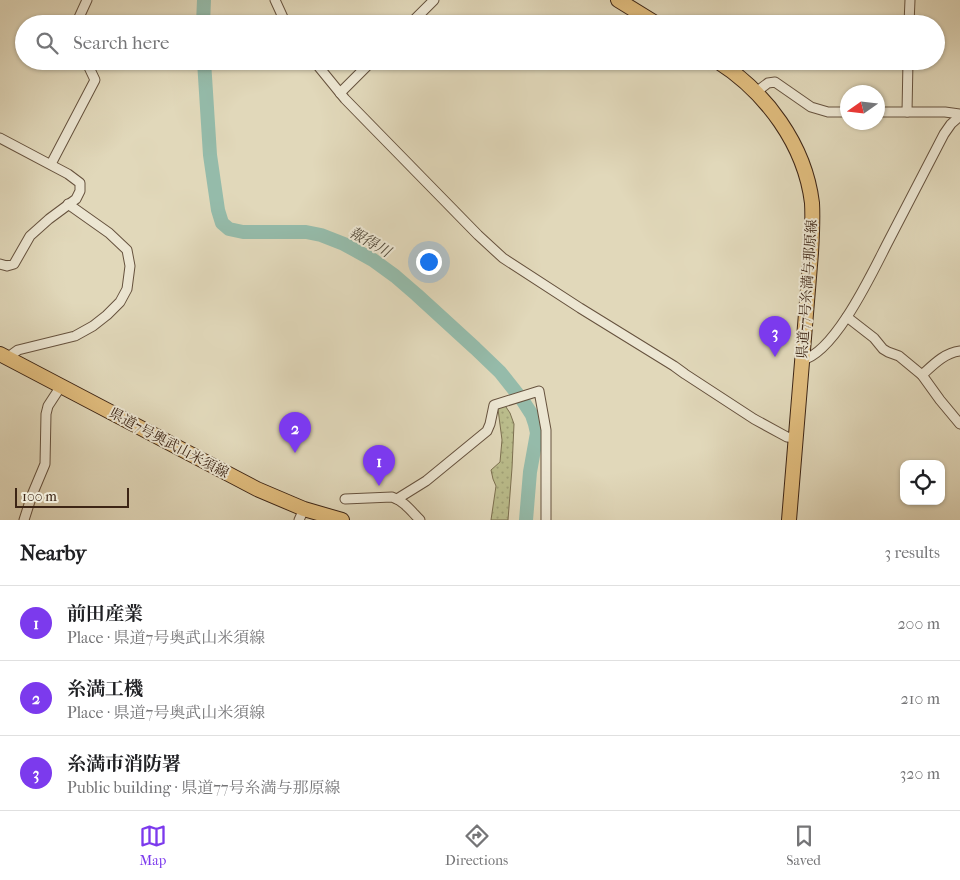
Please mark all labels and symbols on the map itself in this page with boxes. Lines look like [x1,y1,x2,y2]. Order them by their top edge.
north arrow [840,85,885,130]
street label: 県道77号糸満与那原線 [794,219,820,359]
water label: 報得川 [346,223,396,262]
your location [416,249,442,275]
pin: 3 [759,316,791,357]
street label: 県道7号奥武山米須線 [106,404,232,482]
pin: 2 [279,412,311,453]
pin: 1 [363,445,395,486]
scale bar [15,485,129,508]

